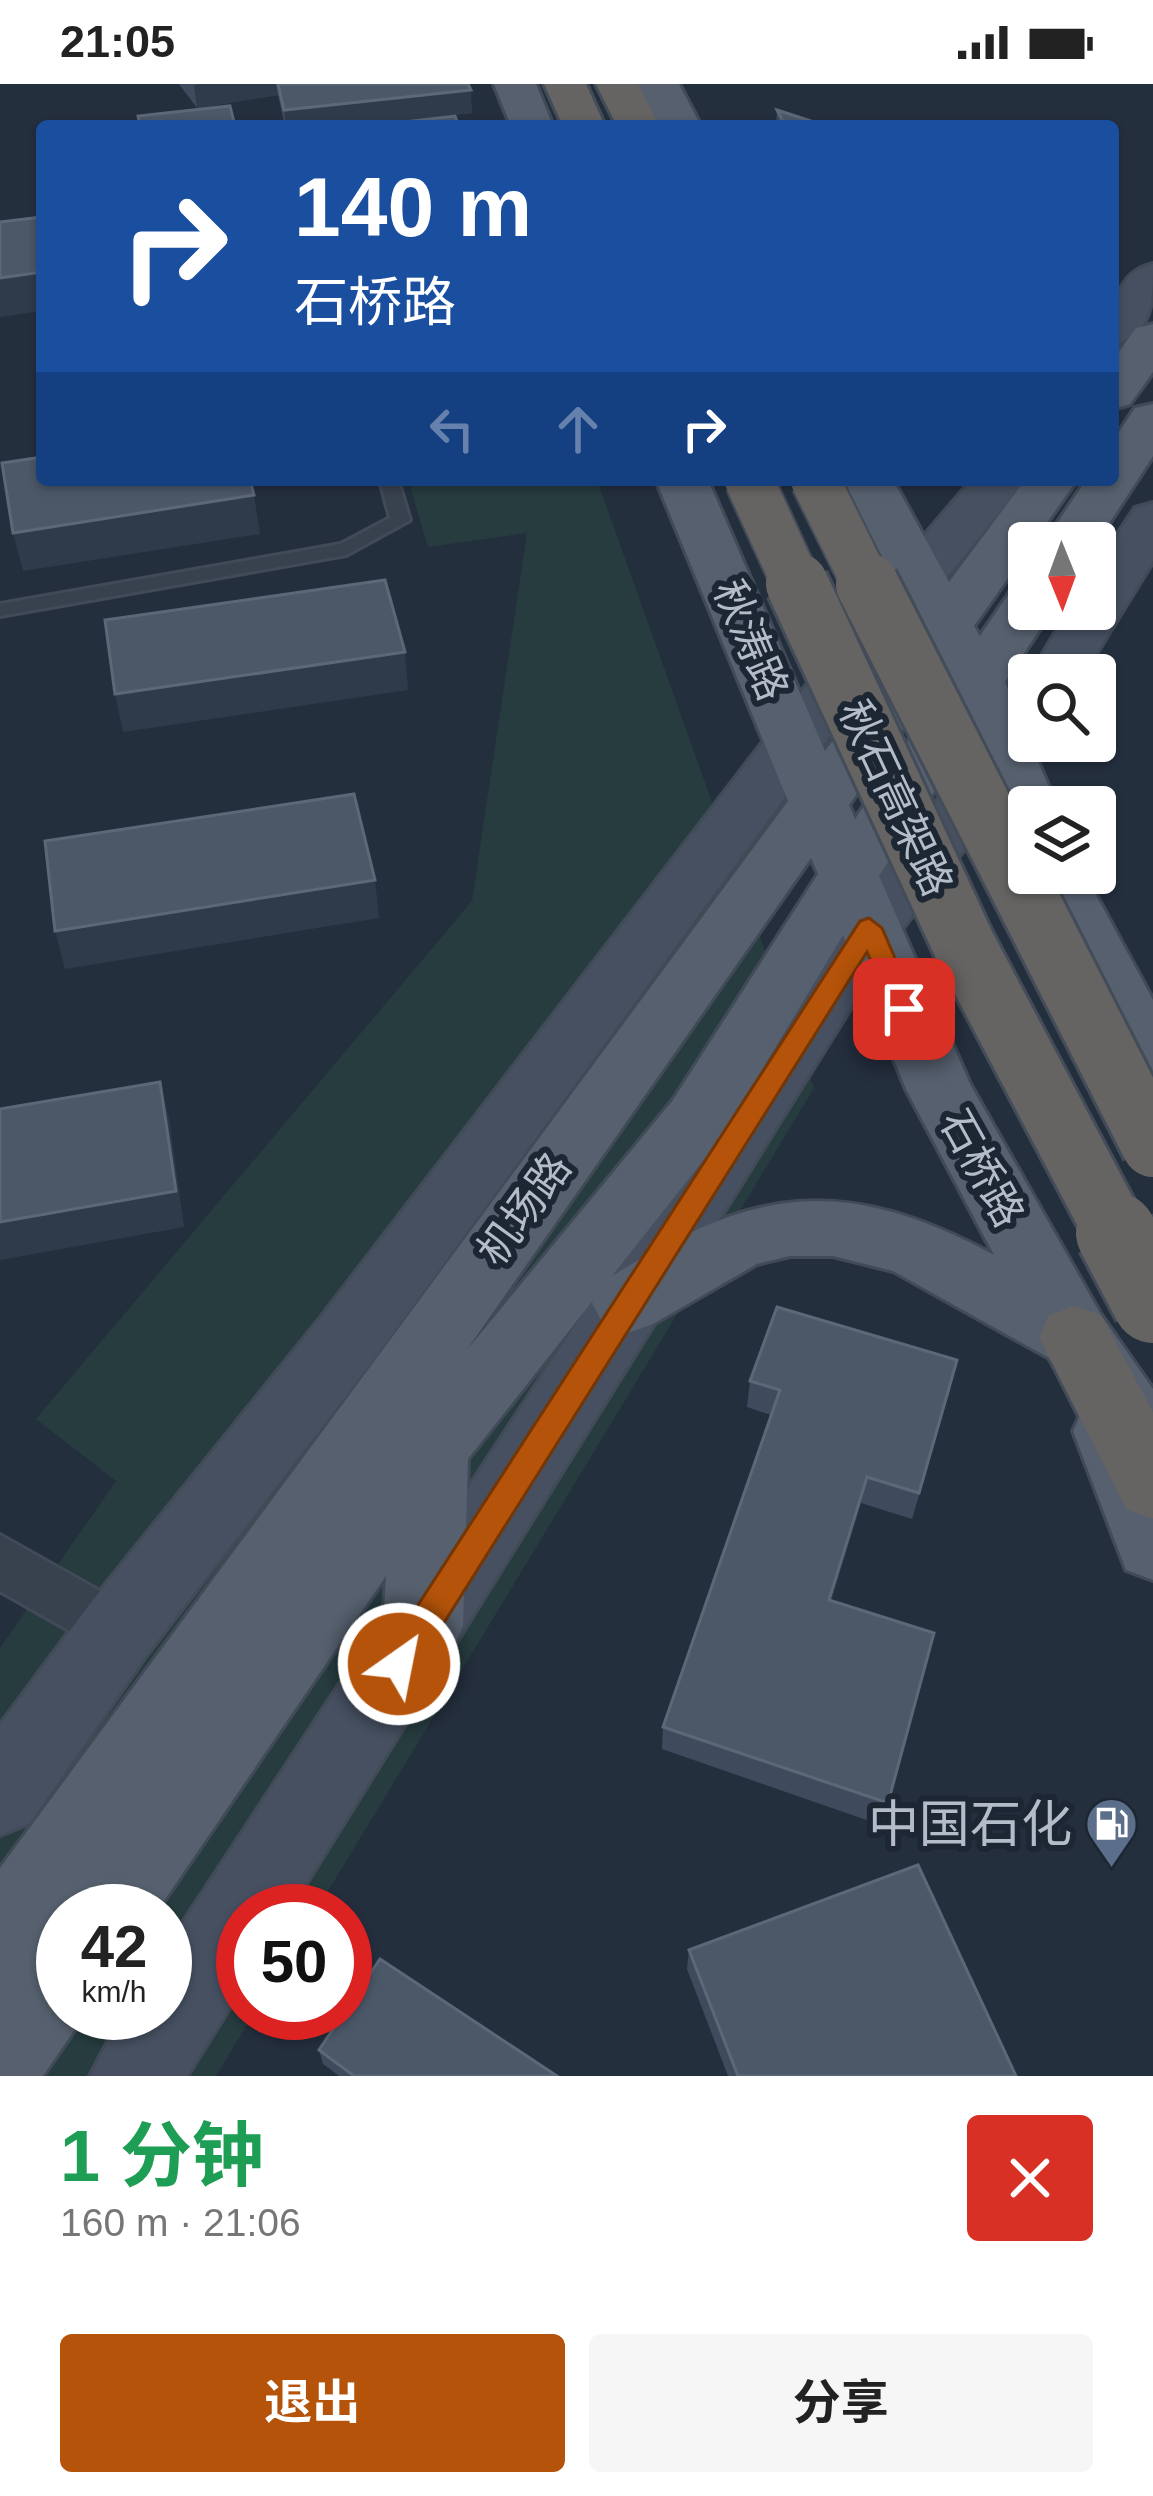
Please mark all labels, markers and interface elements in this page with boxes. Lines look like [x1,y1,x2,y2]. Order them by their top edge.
text: 21:05 [60,16,175,67]
text: 140 m [294,160,532,254]
icon: right [96,168,252,324]
text: 石桥路 [294,272,456,332]
icon: left [419,396,485,462]
icon: ahead [545,396,611,462]
icon: right [671,396,737,462]
north arrow [1008,522,1116,630]
map controls [1008,522,1116,894]
street label: 秋涛路 [705,573,797,707]
button: search [1008,654,1116,762]
street label: 秋石高架路 [830,693,962,903]
button: layers [1008,786,1116,894]
pin [853,958,955,1060]
icon: arrive [871,976,937,1042]
street label: 石桥路 [931,1101,1033,1235]
street label: 机场路 [468,1144,580,1274]
position arrow [336,1601,462,1727]
place label: 中国石化 [868,1796,1072,1853]
fuel station icon: 中国石化 [1083,1796,1139,1870]
speed limit sign: 50 [216,1884,372,2040]
text: 42 [81,1913,147,1980]
text: km/h [81,1975,147,2008]
button: close [967,2115,1093,2241]
text: 1 分钟 [60,2116,264,2196]
text: 160 m · 21:06 [60,2201,301,2244]
button: 退出 [60,2334,565,2472]
button: 分享 [589,2334,1093,2472]

